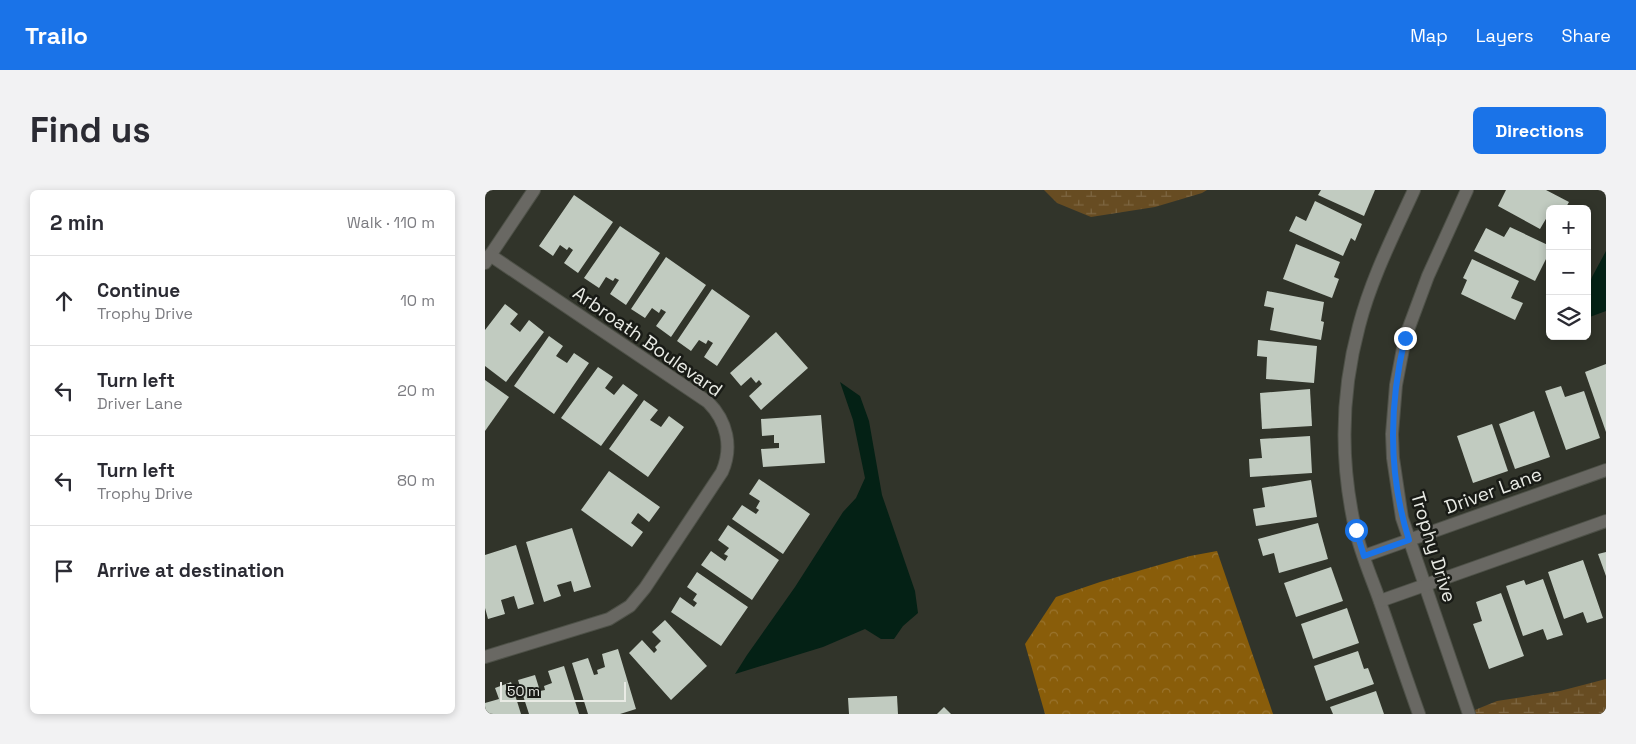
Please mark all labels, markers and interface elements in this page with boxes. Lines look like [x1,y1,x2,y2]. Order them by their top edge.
text: Trailo [25,20,88,51]
text: Map [1410,24,1448,47]
text: Layers [1476,24,1533,47]
text: Share [1561,24,1611,47]
button: Directions [1473,107,1606,154]
text: Find us [30,108,151,152]
map controls [1546,205,1591,340]
button: + [1546,205,1591,250]
text: 2 min [50,209,104,236]
text: Walk · 110 m [347,212,435,233]
button: − [1546,250,1591,295]
text: Continue [97,278,180,303]
street label: Arbroath Boulevard [568,280,727,402]
icon: ahead [50,287,78,315]
text: 10 m [400,290,435,311]
button: layers [1546,295,1591,340]
text: Trophy Drive [97,303,193,324]
route end [1394,327,1417,350]
text: Turn left [97,368,175,393]
icon: left [50,377,78,405]
text: 20 m [397,380,435,401]
text: Driver Lane [97,393,183,414]
text: Turn left [97,458,175,483]
street label: Driver Lane [1441,461,1545,520]
icon: left [50,467,78,495]
text: 80 m [397,470,435,491]
text: Trophy Drive [97,483,193,504]
street label: Trophy Drive [1405,489,1462,605]
route start [1345,519,1368,542]
icon: arrive [50,557,78,585]
text: Arrive at destination [97,558,285,583]
scale bar [500,679,626,702]
text: 50 m [507,682,540,700]

